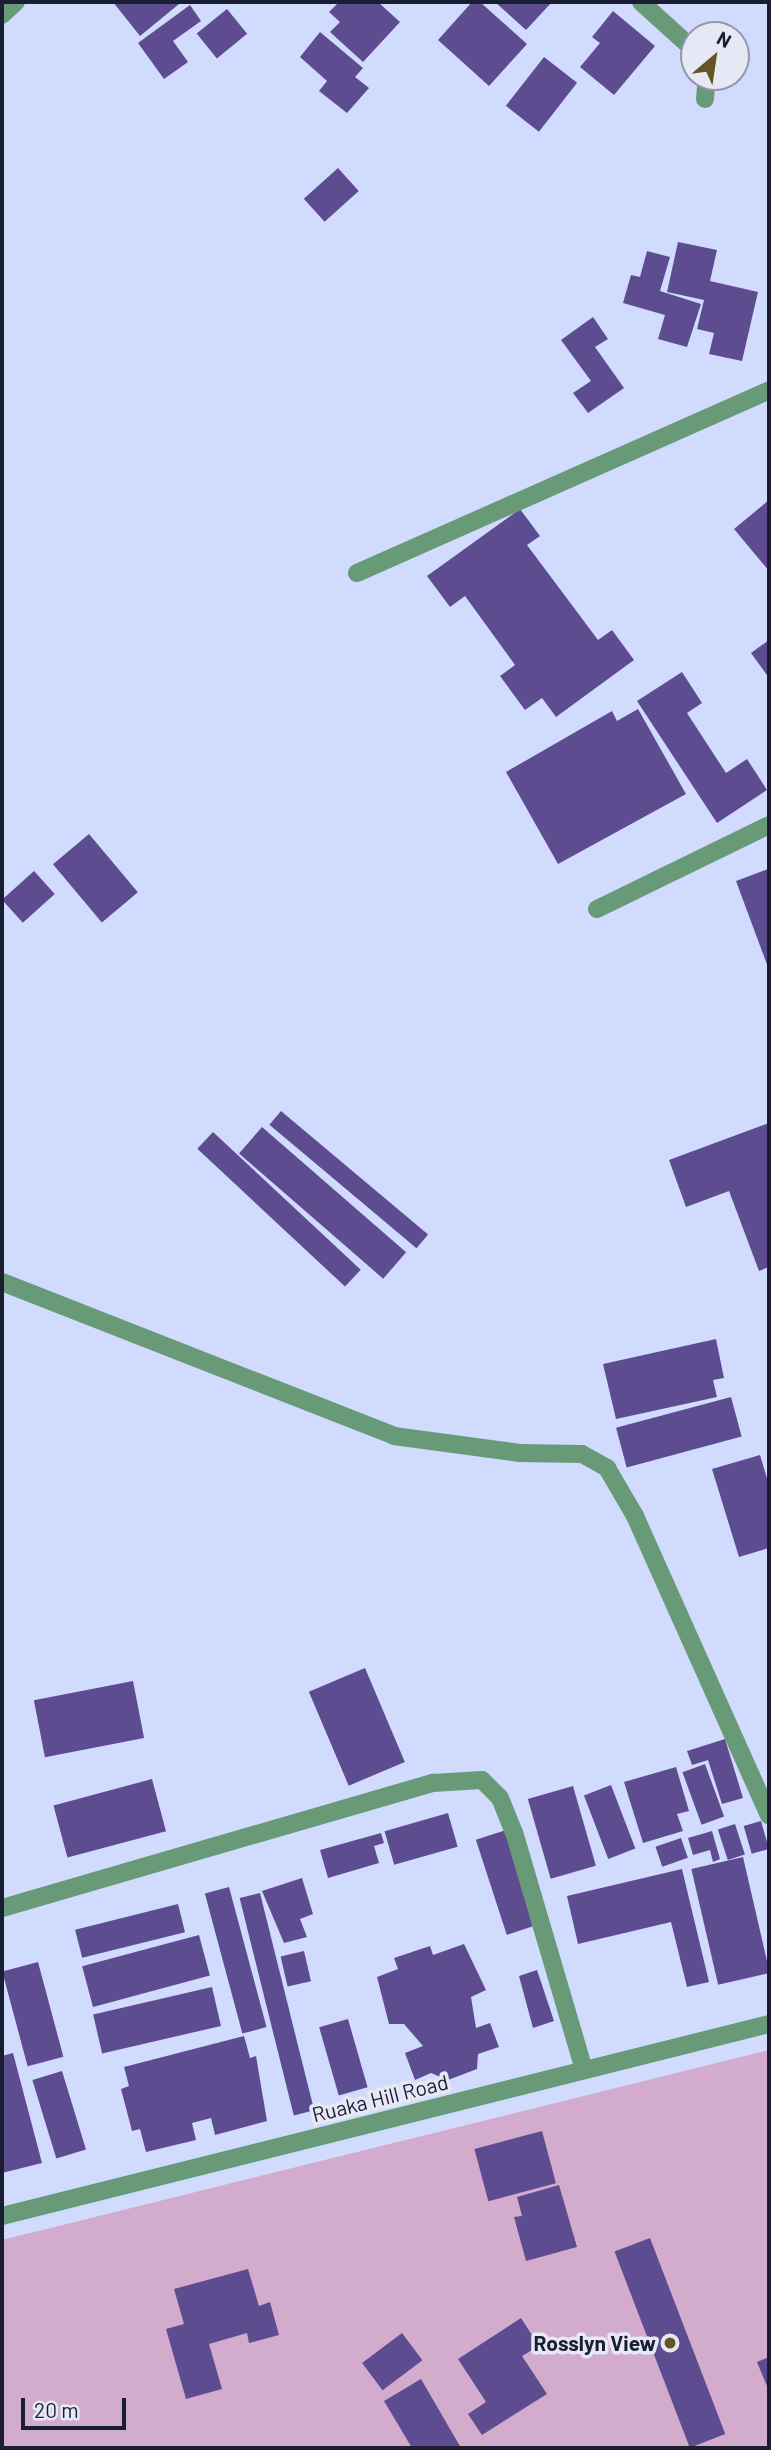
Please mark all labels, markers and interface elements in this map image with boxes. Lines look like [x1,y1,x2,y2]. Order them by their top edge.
north arrow [680,21,750,91]
text: N [713,26,736,52]
street label: Ruaka Hill Road [309,2069,451,2127]
place label: Rosslyn View [533,2330,656,2356]
marker: Rosslyn View [662,2335,678,2351]
scale bar [24,2384,130,2428]
text: 20 m [34,2397,79,2422]

